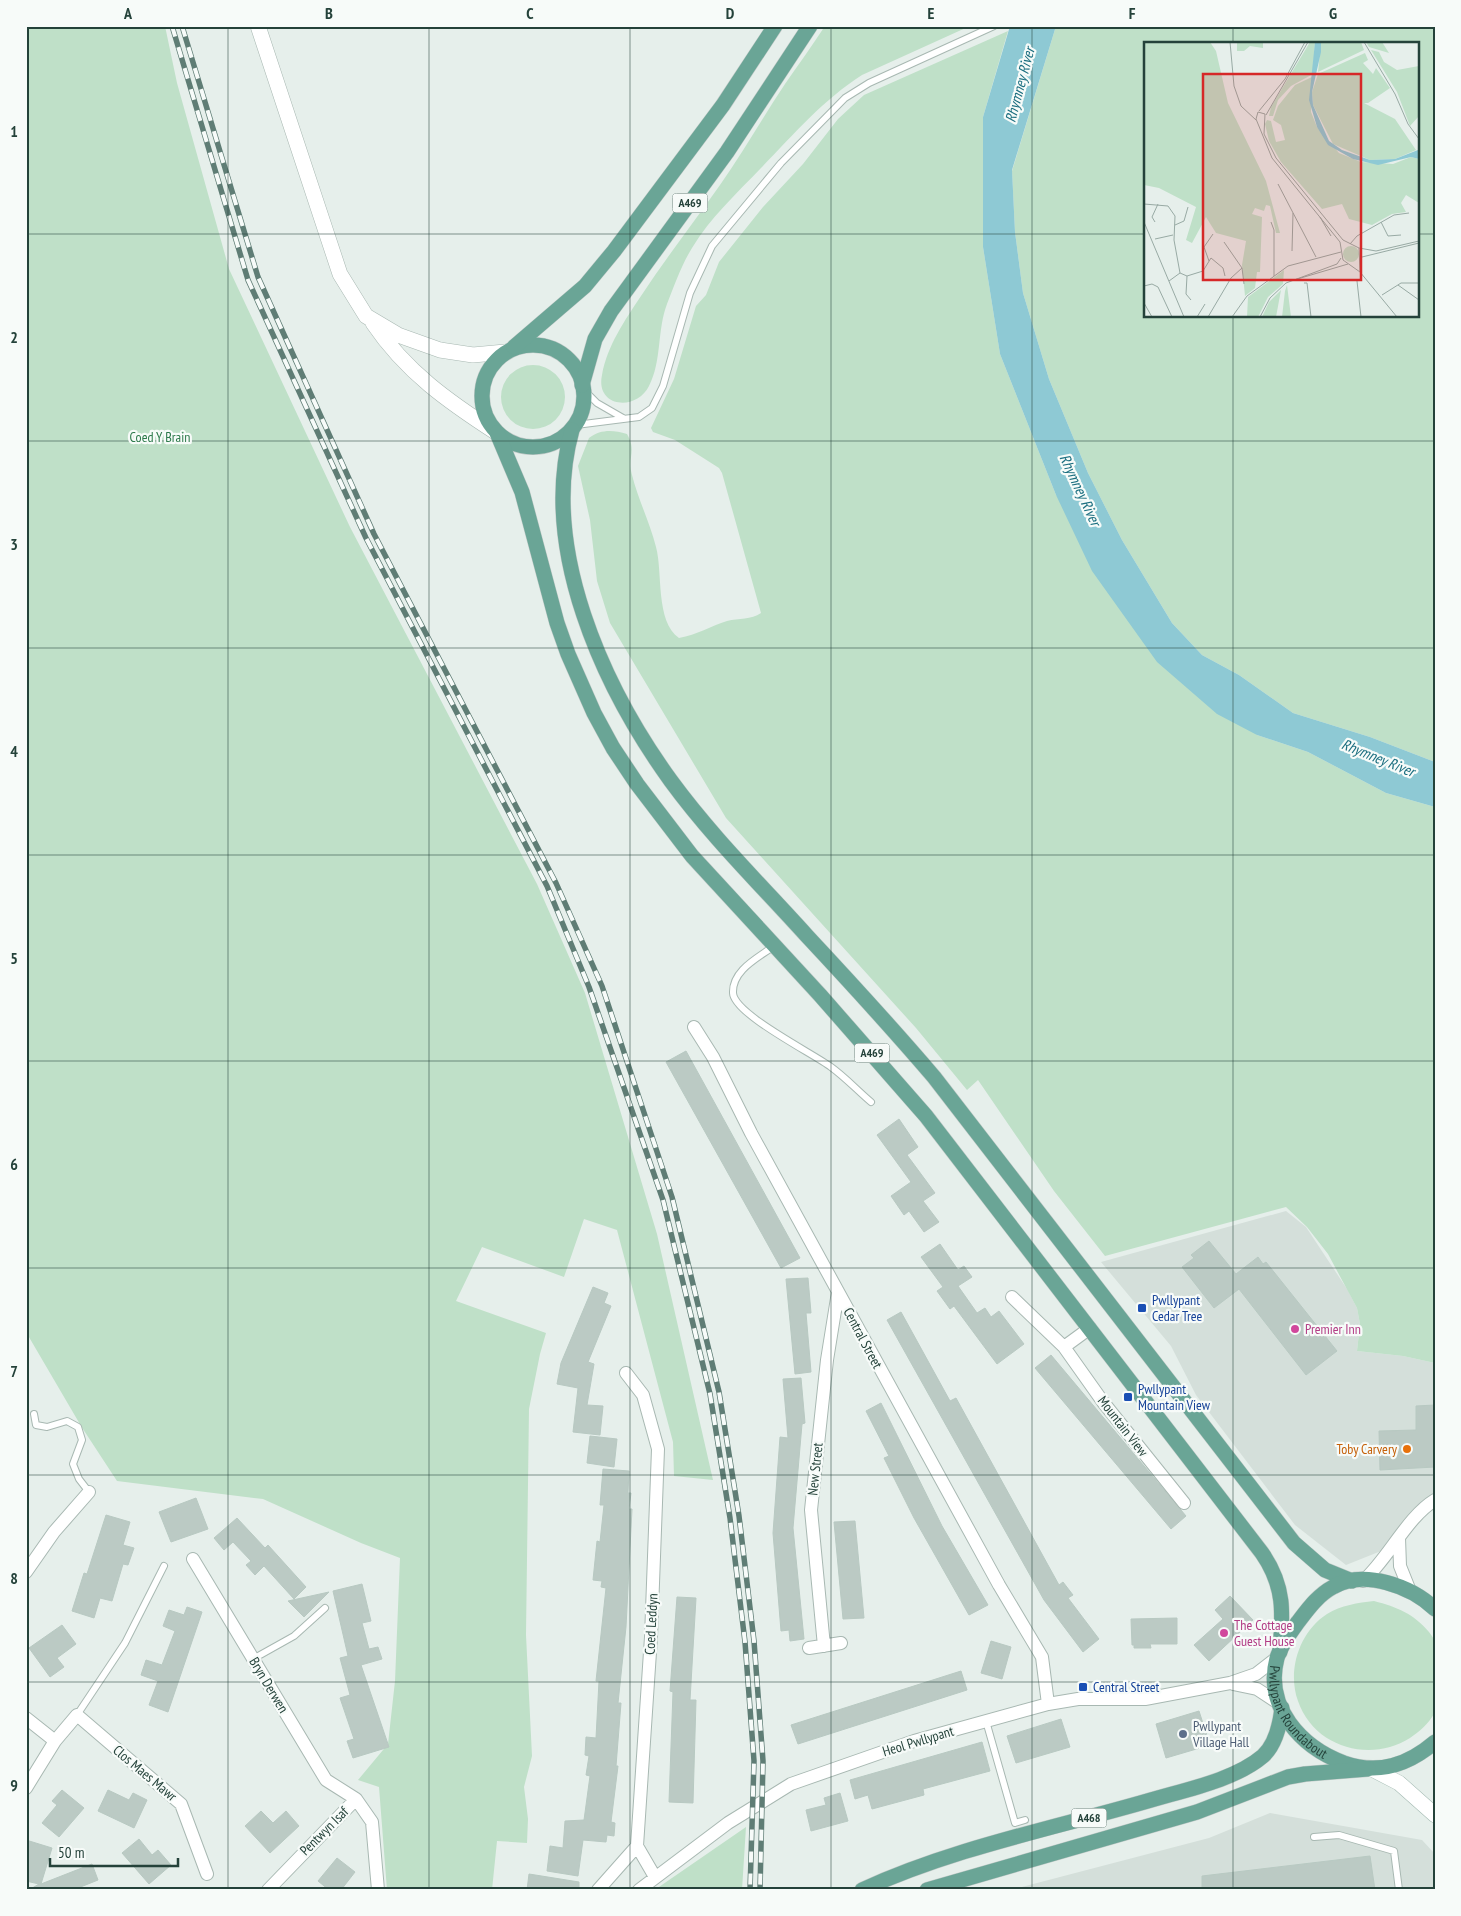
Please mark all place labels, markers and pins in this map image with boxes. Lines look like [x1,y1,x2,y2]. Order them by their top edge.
place label: Pwllypant Cedar Tree [1152,1291,1202,1325]
marker: Pwllypant Cedar Tree [1136,1302,1148,1314]
place label: Premier Inn [1305,1320,1361,1338]
marker: Premier Inn [1289,1323,1301,1335]
place label: Pwllypant Mountain View [1138,1380,1211,1414]
marker: Pwllypant Mountain View [1122,1391,1134,1403]
place label: Toby Carvery [1336,1440,1398,1458]
marker: Toby Carvery [1401,1443,1413,1455]
place label: The Cottage Guest House [1234,1616,1295,1650]
marker: The Cottage Guest House [1218,1627,1230,1639]
place label: Central Street [1093,1678,1160,1696]
marker: Central Street [1077,1681,1089,1693]
place label: Pwllypant Village Hall [1192,1717,1250,1751]
marker: Pwllypant Village Hall [1177,1728,1189,1740]

